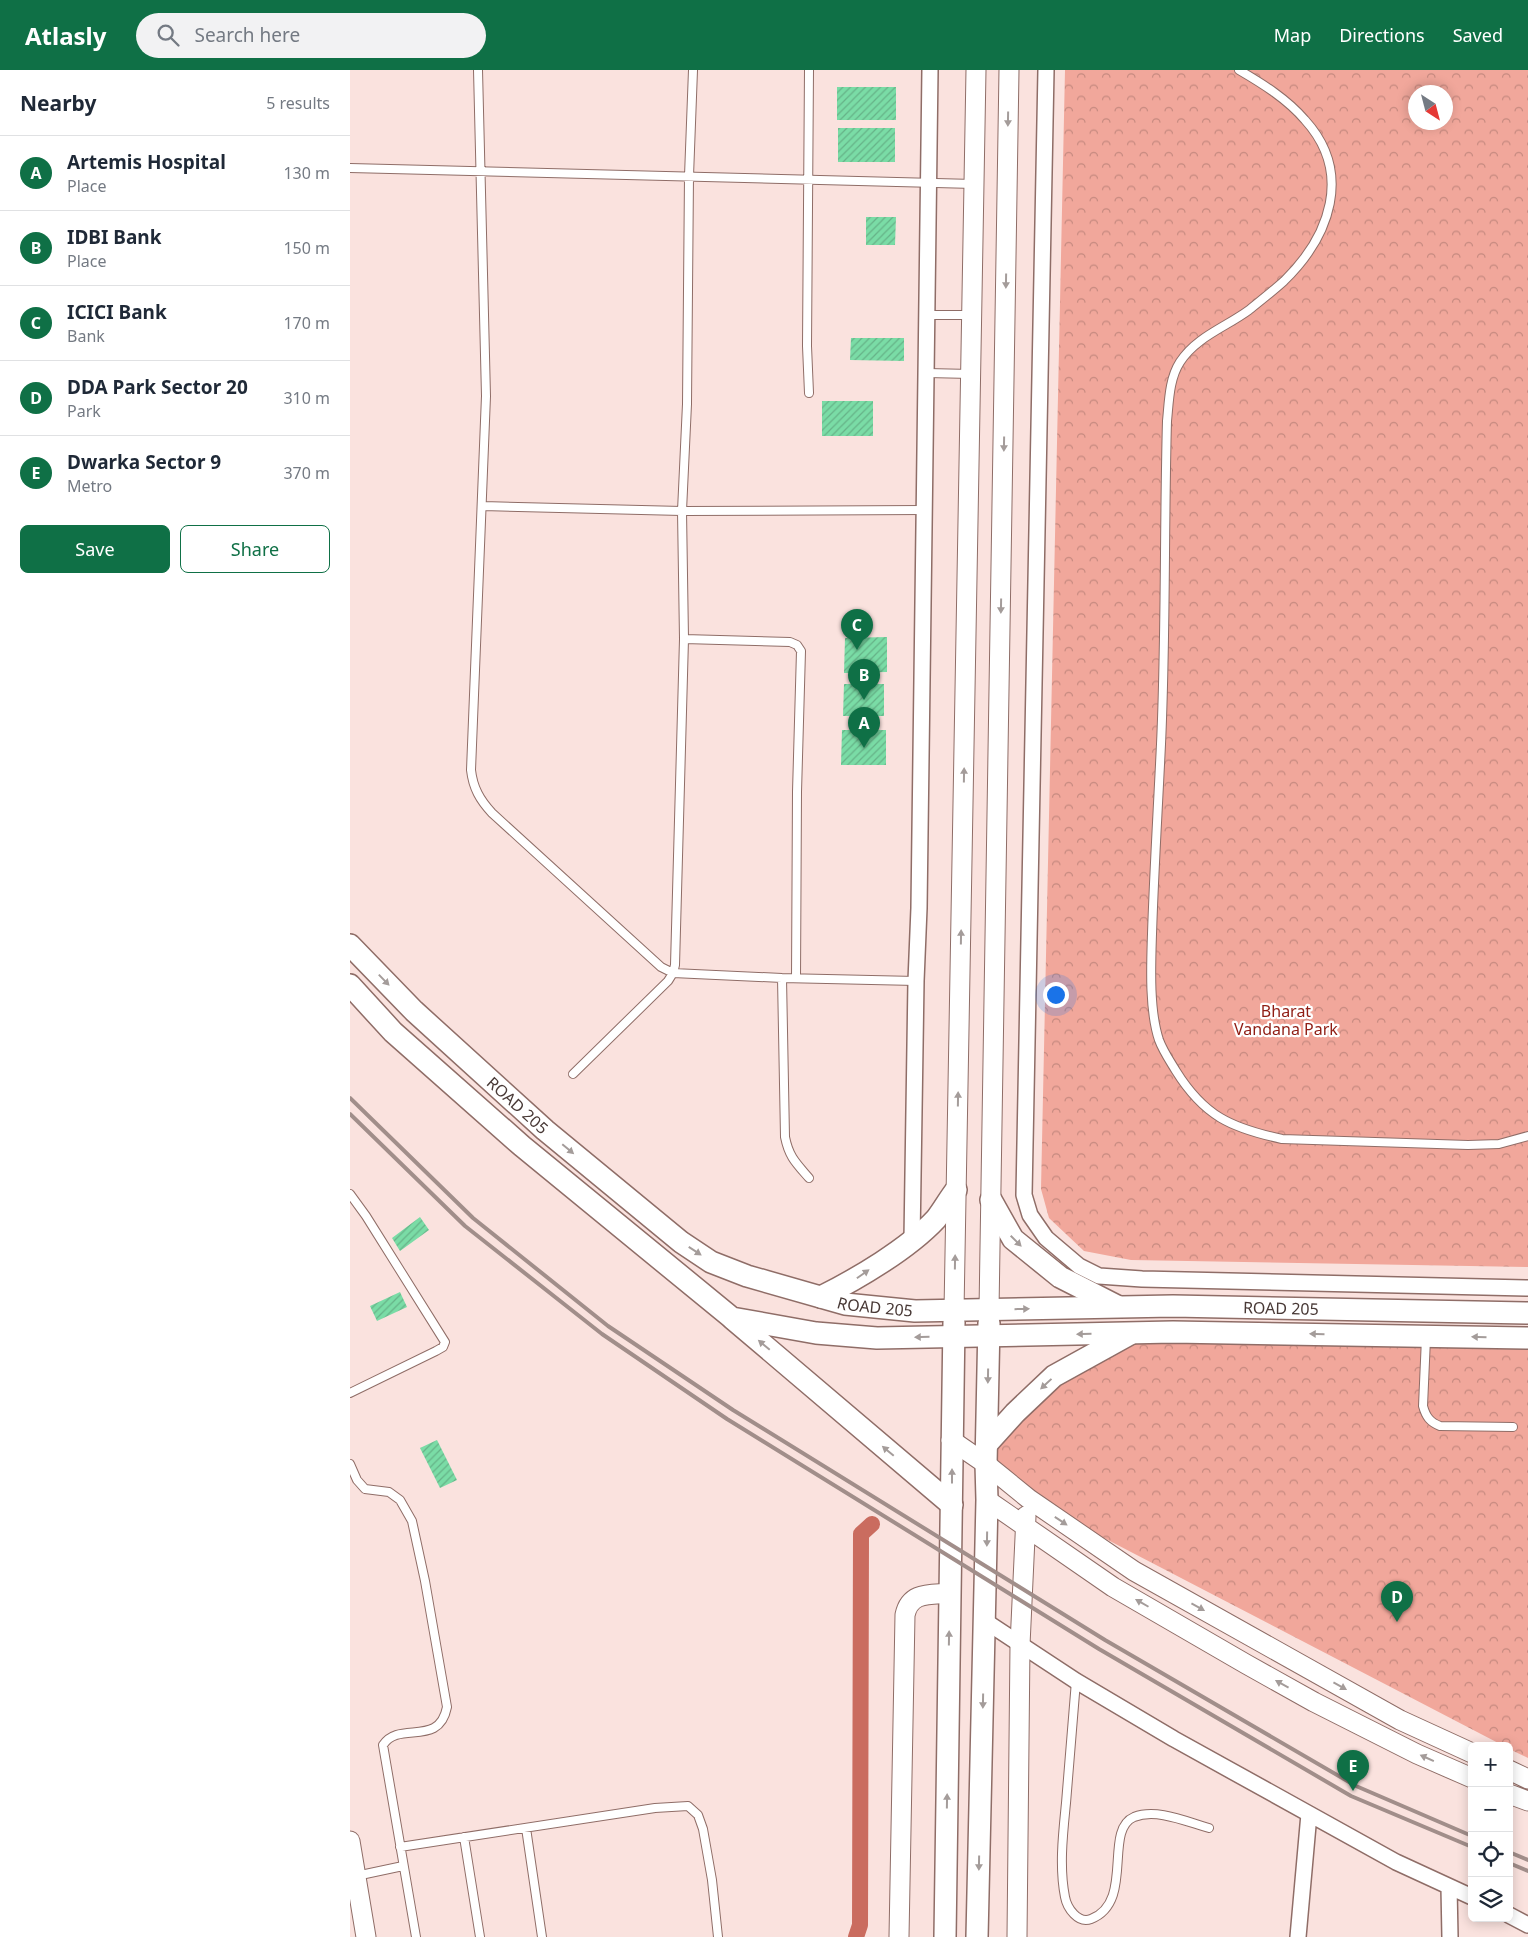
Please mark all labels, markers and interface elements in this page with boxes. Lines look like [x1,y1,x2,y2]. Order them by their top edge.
search box [136,13,486,58]
text: Atlasly [25,19,106,52]
icon: search [154,21,182,49]
text: Search here [194,22,300,48]
text: Map [1274,23,1311,47]
text: Directions [1339,23,1425,47]
text: Saved [1453,23,1503,47]
north arrow [1408,85,1453,130]
text: Nearby [20,89,96,117]
text: 5 results [266,92,330,114]
one-way arrow [1004,111,1012,127]
text: Artemis Hospital [67,149,226,175]
text: A [30,162,42,184]
text: 130 m [283,162,330,184]
text: Place [67,175,107,197]
text: IDBI Bank [67,224,161,250]
text: B [31,237,41,259]
text: 150 m [283,237,330,259]
text: Place [67,250,107,272]
one-way arrow [1002,273,1010,289]
text: ICICI Bank [67,299,167,325]
text: C [31,312,41,334]
text: 170 m [283,312,330,334]
text: Bank [67,325,105,347]
text: DDA Park Sector 20 [67,374,248,400]
text: D [30,387,42,409]
text: 310 m [283,387,330,409]
text: Park [67,400,101,422]
one-way arrow [1000,436,1008,452]
text: Dwarka Sector 9 [67,449,221,475]
text: E [32,462,40,484]
text: 370 m [283,462,330,484]
text: Metro [67,475,112,497]
button: Save [20,525,170,573]
button: Share [180,525,330,573]
one-way arrow [997,598,1005,614]
pin: C [841,609,873,650]
pin: B [848,659,880,700]
pin: A [848,707,880,748]
one-way arrow [960,766,968,782]
one-way arrow [957,929,965,945]
one-way arrow [378,974,390,986]
your location [1043,982,1069,1008]
park label: Bharat Vandana Park [1234,1000,1338,1040]
street label: ROAD 205 [482,1072,553,1139]
one-way arrow [954,1091,962,1107]
one-way arrow [561,1144,574,1155]
one-way arrow [1010,1235,1022,1247]
one-way arrow [688,1246,701,1256]
one-way arrow [951,1254,959,1270]
one-way arrow [857,1269,870,1279]
street label: ROAD 205 [835,1291,914,1322]
street label: ROAD 205 [1243,1296,1319,1320]
one-way arrow [1014,1305,1030,1313]
one-way arrow [1076,1330,1092,1338]
one-way arrow [1309,1330,1325,1338]
one-way arrow [1471,1333,1487,1341]
one-way arrow [914,1334,930,1342]
one-way arrow [758,1340,771,1351]
one-way arrow [984,1368,992,1384]
one-way arrow [1040,1378,1052,1390]
one-way arrow [882,1446,894,1457]
one-way arrow [948,1468,956,1484]
one-way arrow [1054,1516,1067,1526]
one-way arrow [982,1531,990,1547]
pin: D [1381,1581,1413,1622]
one-way arrow [1135,1599,1148,1608]
one-way arrow [1191,1603,1206,1611]
one-way arrow [945,1630,953,1646]
one-way arrow [1276,1680,1289,1689]
one-way arrow [1333,1682,1348,1690]
one-way arrow [979,1693,987,1709]
map controls [1468,1742,1513,1922]
button: + [1468,1742,1513,1787]
pin: E [1337,1750,1369,1791]
one-way arrow [1420,1754,1434,1762]
button: − [1468,1787,1513,1832]
one-way arrow [943,1793,951,1809]
button: locate [1468,1832,1513,1877]
one-way arrow [975,1856,983,1872]
button: layers [1468,1877,1513,1922]

